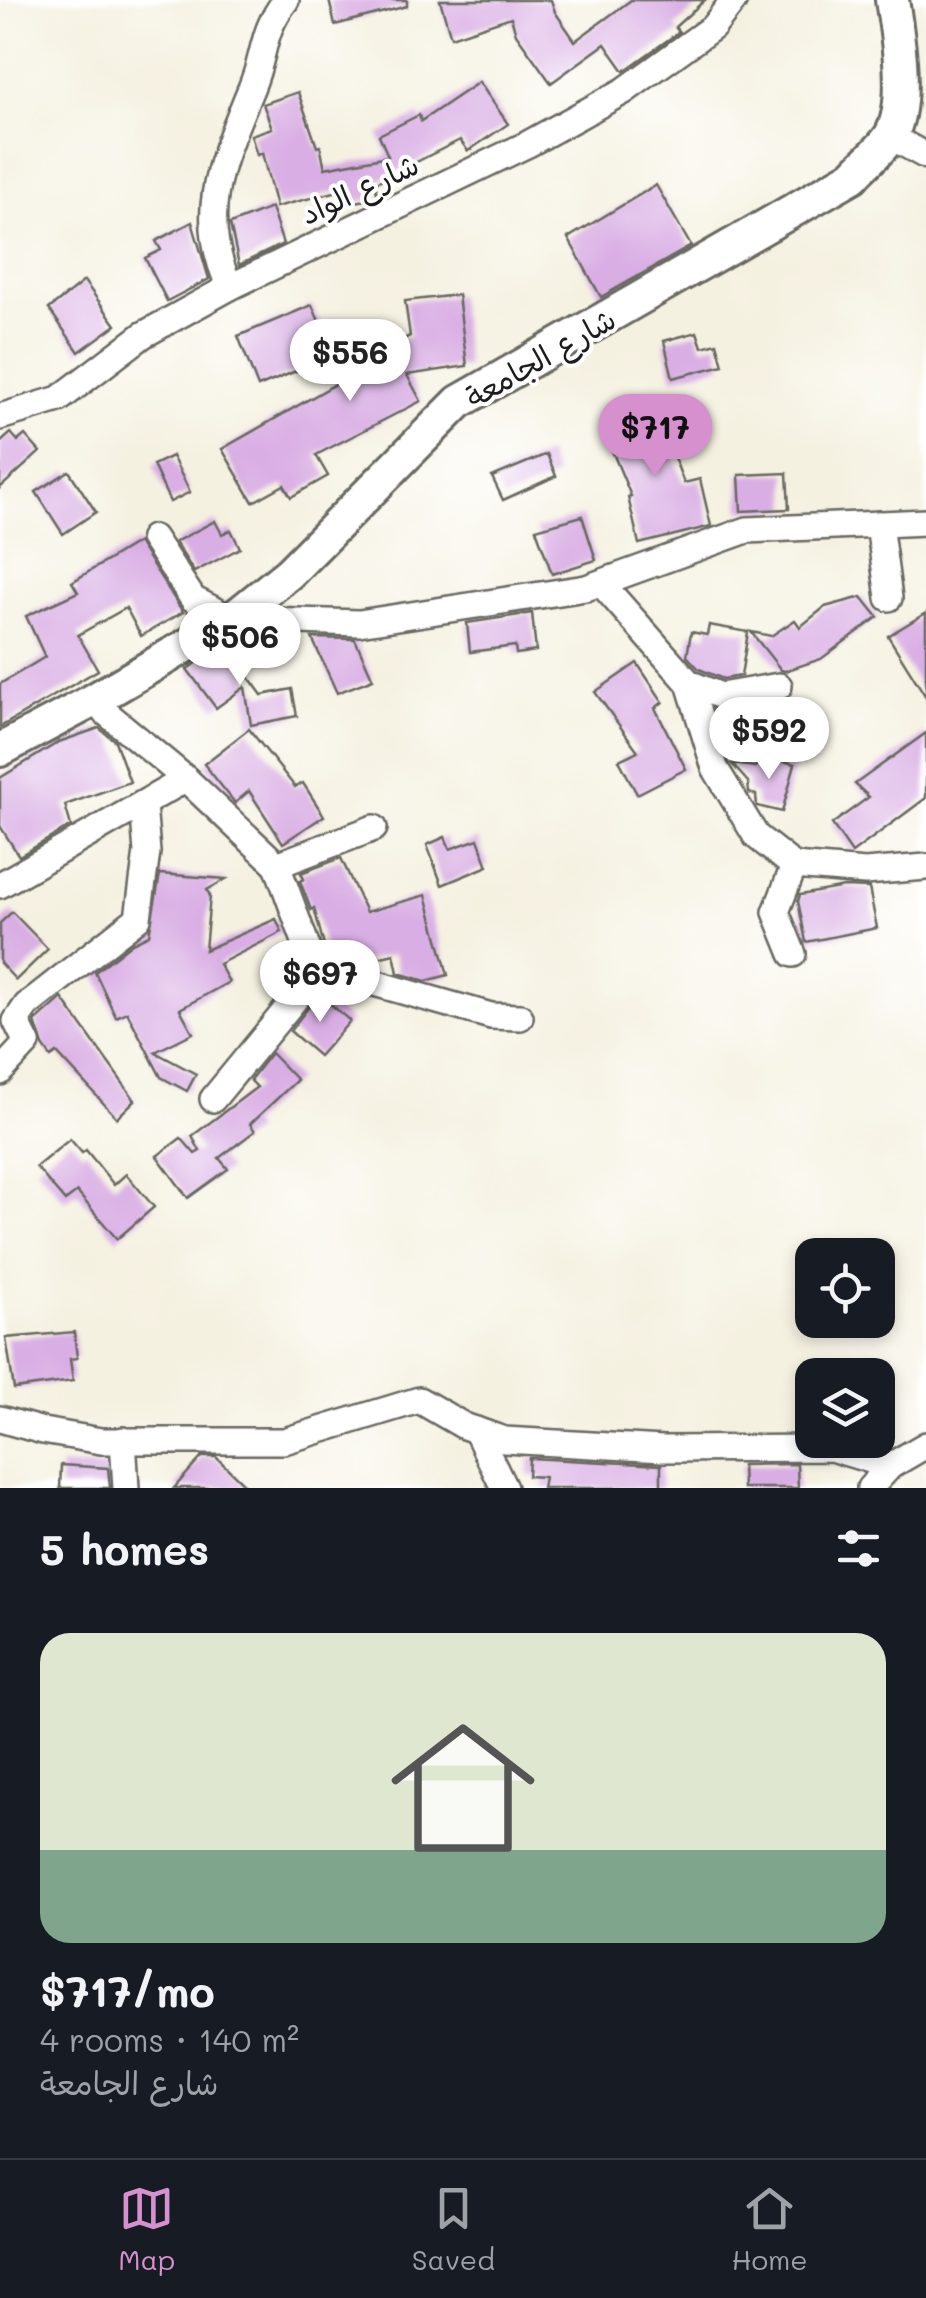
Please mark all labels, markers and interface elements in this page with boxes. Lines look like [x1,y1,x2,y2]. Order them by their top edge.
street label: شارع الواد [293,143,426,236]
street label: شارع الجامعة [458,298,624,419]
pin: $556 [291,319,409,404]
text: $556 [312,330,388,372]
pin: $717 [596,394,714,479]
text: $717 [620,405,690,447]
pin: $506 [181,603,299,688]
text: $506 [201,614,279,656]
pin: $592 [710,697,828,782]
text: $592 [731,708,807,750]
pin: $697 [261,940,379,1025]
text: $697 [282,951,358,993]
map controls [795,1238,895,1458]
button: locate [795,1238,895,1338]
button: layers [795,1358,895,1458]
text: 5 homes [40,1521,209,1576]
icon: filters [831,1521,886,1576]
icon: home [373,1698,553,1878]
text: $717/mo [40,1963,215,2018]
text: 4 rooms · 140 m² [40,2018,299,2060]
text: شارع الجامعة [40,2061,219,2103]
tab: Map [118,2181,175,2277]
tab: Saved [412,2181,495,2277]
tab: Home [731,2181,808,2277]

